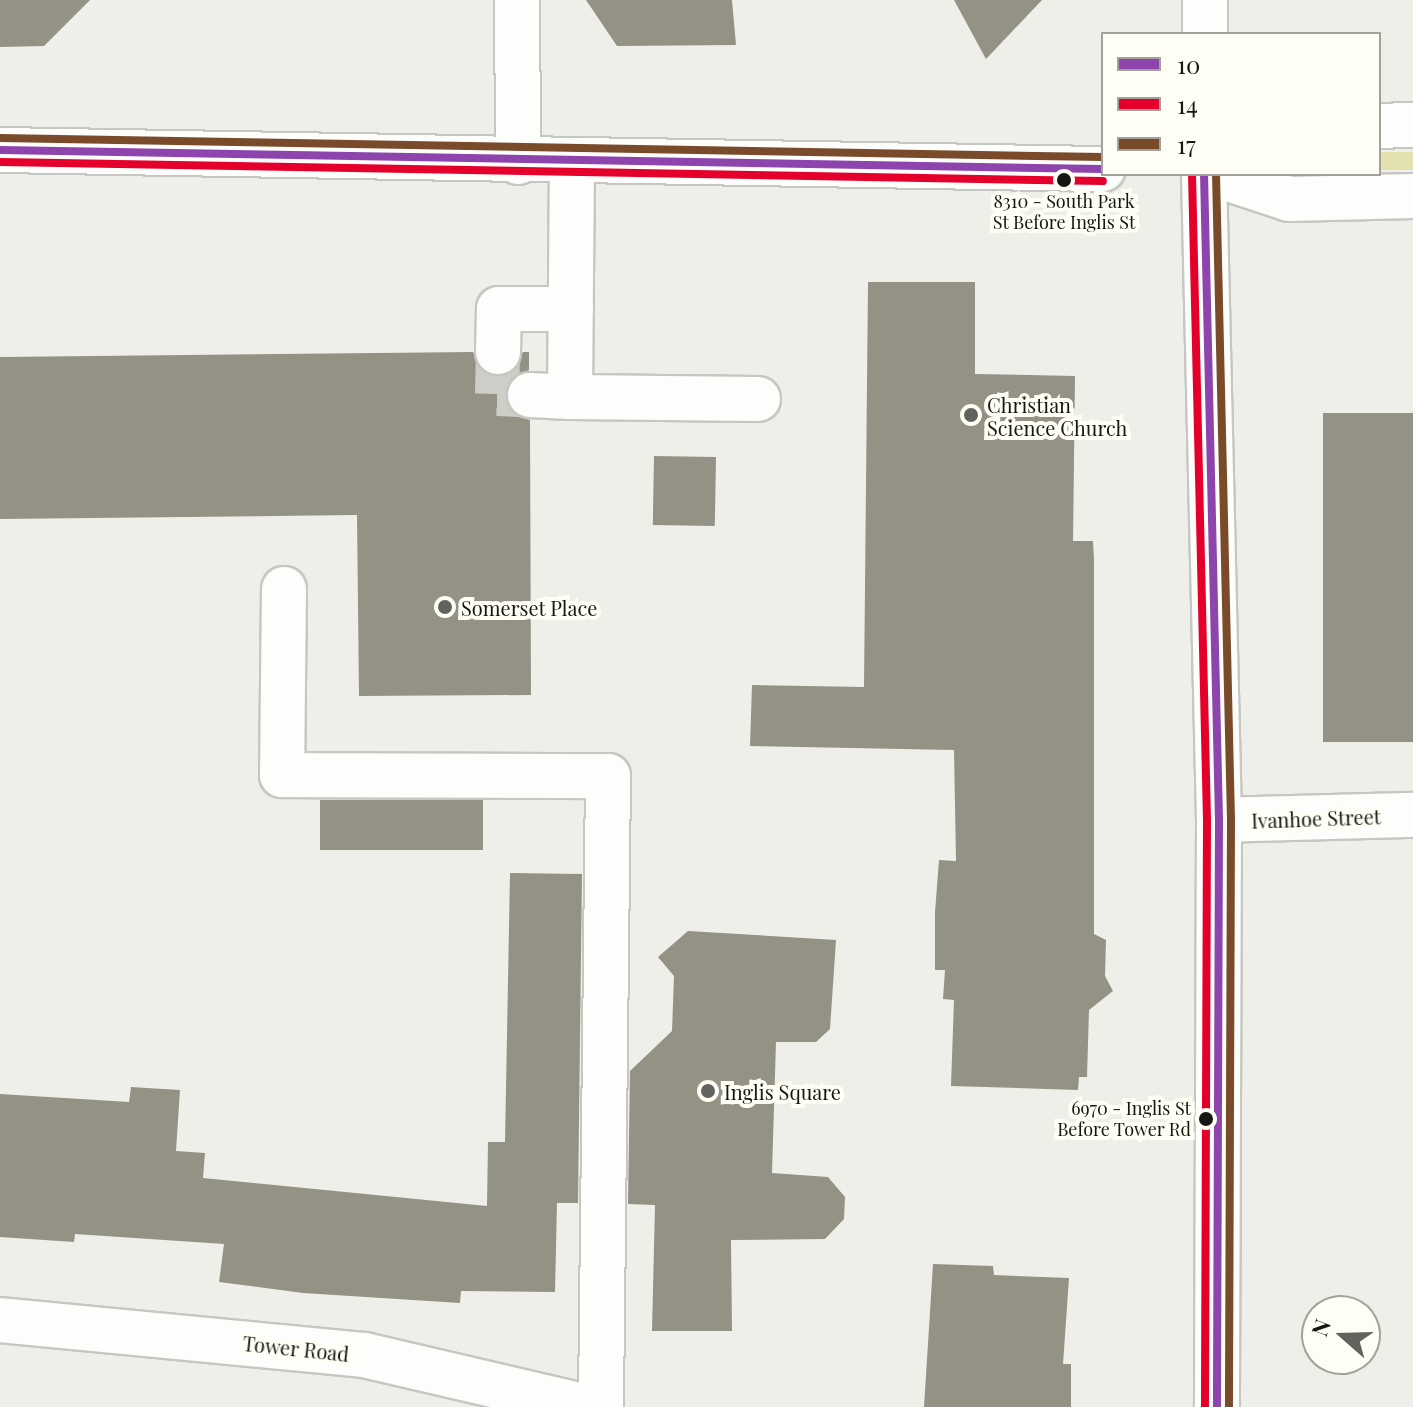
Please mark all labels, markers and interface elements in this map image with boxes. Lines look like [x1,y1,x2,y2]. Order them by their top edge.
legend [1101,32,1381,176]
text: 10 [1177,48,1200,80]
text: 14 [1177,88,1198,120]
text: 17 [1177,128,1196,160]
marker: 8310 - South Park St Before Inglis St [1056,172,1072,188]
place label: 8310 - South Park St Before Inglis St [993,191,1135,234]
place label: Christian Science Church [987,392,1127,439]
marker: Christian Science Church [962,406,980,424]
place label: Somerset Place [461,595,598,619]
marker: Somerset Place [436,598,454,616]
street label: Ivanhoe Street [1251,804,1381,832]
place label: Inglis Square [724,1079,841,1103]
marker: Inglis Square [699,1082,717,1100]
place label: 6970 - Inglis St Before Tower Rd [1056,1098,1191,1140]
marker: 6970 - Inglis St Before Tower Rd [1198,1111,1214,1127]
north arrow [1301,1295,1381,1375]
text: N [1304,1315,1337,1340]
street label: Tower Road [241,1330,351,1366]

